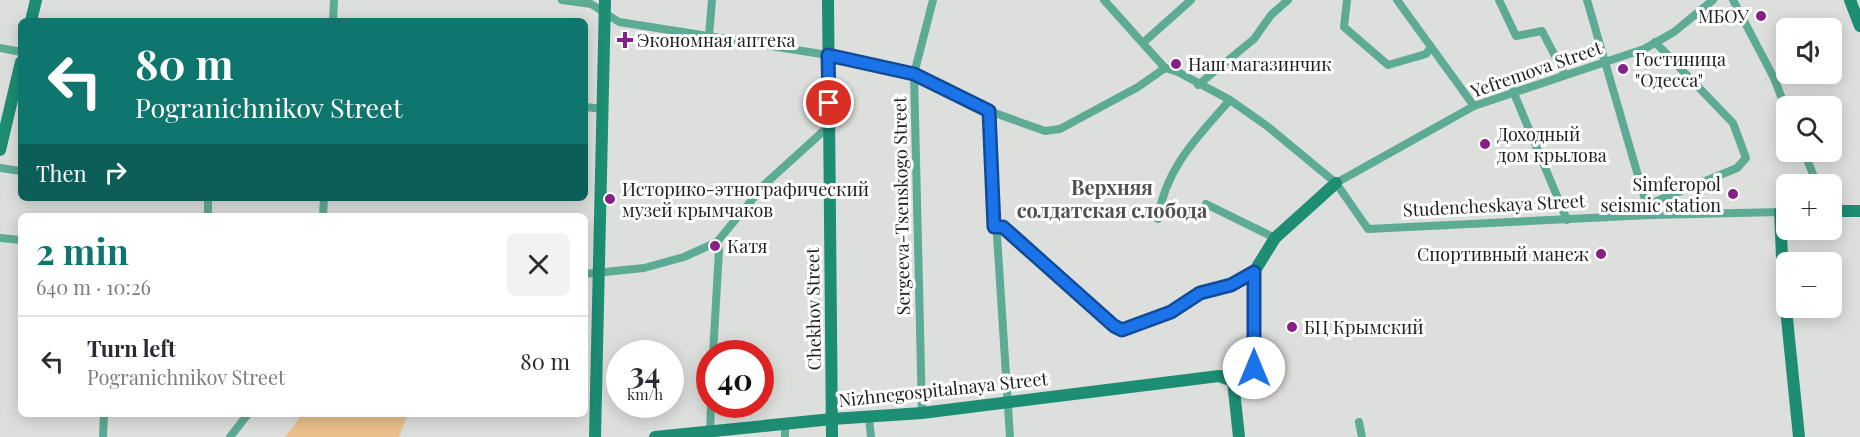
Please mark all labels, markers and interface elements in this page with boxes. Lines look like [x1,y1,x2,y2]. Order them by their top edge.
place label: МБОУ [1698,4,1749,28]
marker: МБОУ [1754,9,1768,23]
map controls [1776,18,1842,318]
button: sound [1776,18,1842,84]
place label: Экономная аптека [637,28,795,52]
marker: Экономная аптека [618,33,632,47]
text: 80 m [135,35,233,91]
street label: Yefremova Street [1466,35,1605,103]
icon: left [36,42,114,120]
place label: Гостиница "Одесса" [1635,47,1726,92]
place label: Наш магазинчик [1188,52,1332,76]
marker: Наш магазинчик [1169,57,1183,71]
marker: Гостиница "Одесса" [1616,62,1630,76]
pin [803,77,854,128]
icon: arrive [812,86,845,119]
text: Pogranichnikov Street [135,89,403,125]
street label: Sergeeva-Tsenskogo Street [887,96,915,316]
button: search [1776,96,1842,162]
place label: Доходный дом крылова [1497,122,1607,167]
marker: Доходный дом крылова [1478,137,1492,151]
icon: right [99,156,132,189]
text: Then [36,158,87,188]
place label: Simferopol seismic station [1600,172,1721,217]
district label: Верхняя солдатская слобода [1017,173,1208,223]
button: + [1776,174,1842,240]
place label: Историко-этнографический музей крымчаков [622,177,869,222]
marker: Simferopol seismic station [1726,187,1740,201]
street label: Studencheskaya Street [1402,188,1586,222]
marker: Историко-этнографический музей крымчаков [603,192,617,206]
text: 2 min [36,226,129,274]
button: close [507,233,570,296]
place label: Катя [727,234,768,258]
marker: Катя [708,239,722,253]
place label: Спортивный манеж [1417,242,1589,266]
street label: Chekhov Street [800,247,826,371]
marker: Спортивный манеж [1594,247,1608,261]
button: − [1776,252,1842,318]
text: 640 m · 10:26 [36,273,151,300]
place label: БЦ Крымский [1304,315,1424,339]
marker: БЦ Крымский [1285,320,1299,334]
text: Turn left [87,333,176,363]
position arrow [1222,336,1286,400]
speed limit sign: 40 [696,340,774,418]
icon: left [36,345,69,378]
text: 80 m [520,346,570,376]
text: 34 [630,352,660,392]
text: Pogranichnikov Street [87,363,285,390]
street label: Nizhnegospitalnaya Street [837,366,1049,412]
text: km/h [627,384,663,404]

